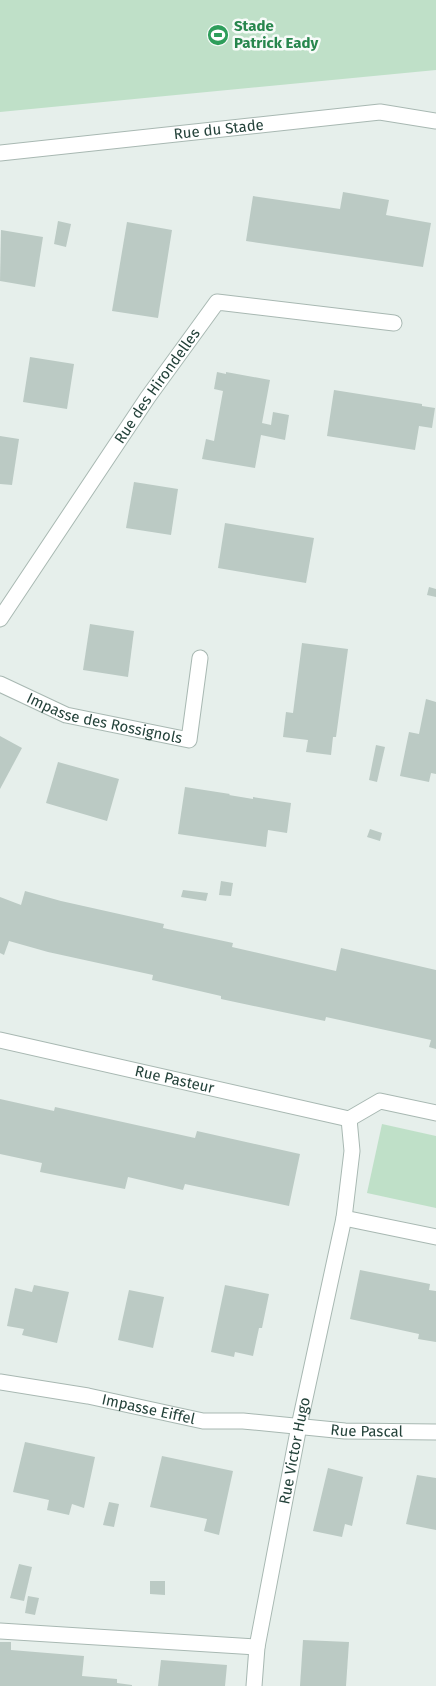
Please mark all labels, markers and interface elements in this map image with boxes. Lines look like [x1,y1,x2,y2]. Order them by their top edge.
place label: Stade Patrick Eady [234,17,318,52]
sports icon: Stade Patrick Eady [206,23,230,47]
street label: Rue du Stade [173,116,265,143]
street label: Rue des Hirondelles [110,325,204,447]
street label: Impasse des Rossignols [24,689,184,747]
street label: Rue Pasteur [133,1062,216,1097]
street label: Impasse Eiffel [100,1390,197,1428]
street label: Rue Victor Hugo [275,1395,314,1506]
street label: Rue Pascal [330,1421,404,1441]

